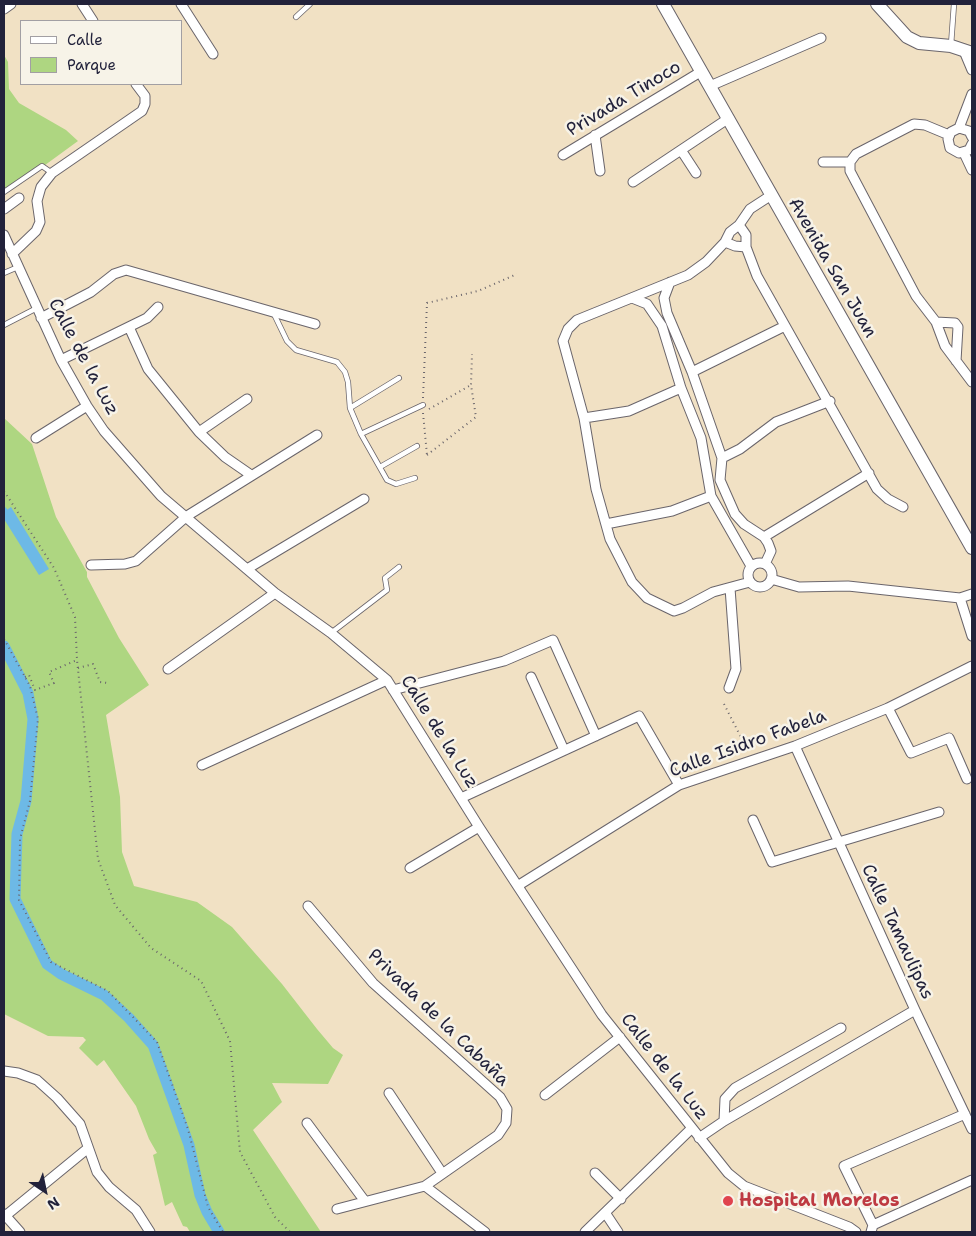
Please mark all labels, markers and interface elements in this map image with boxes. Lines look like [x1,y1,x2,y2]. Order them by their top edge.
legend [20,20,182,85]
text: Calle [67,30,103,50]
text: Parque [67,55,116,75]
street label: Privada Tinoco [563,56,685,142]
street label: Avenida San Juan [783,194,881,342]
street label: Calle de la Luz [43,295,123,419]
street label: Calle de la Luz [396,672,482,792]
street label: Calle Isidro Fabela [667,706,829,782]
street label: Calle Tamaulipas [856,861,938,1003]
street label: Privada de la Cabaña [363,945,513,1091]
street label: Calle de la Luz [616,1009,712,1125]
north arrow [20,1166,70,1216]
place label: Hospital Morelos [739,1190,899,1212]
text: N [44,1193,63,1214]
marker: Hospital Morelos [721,1194,735,1208]

